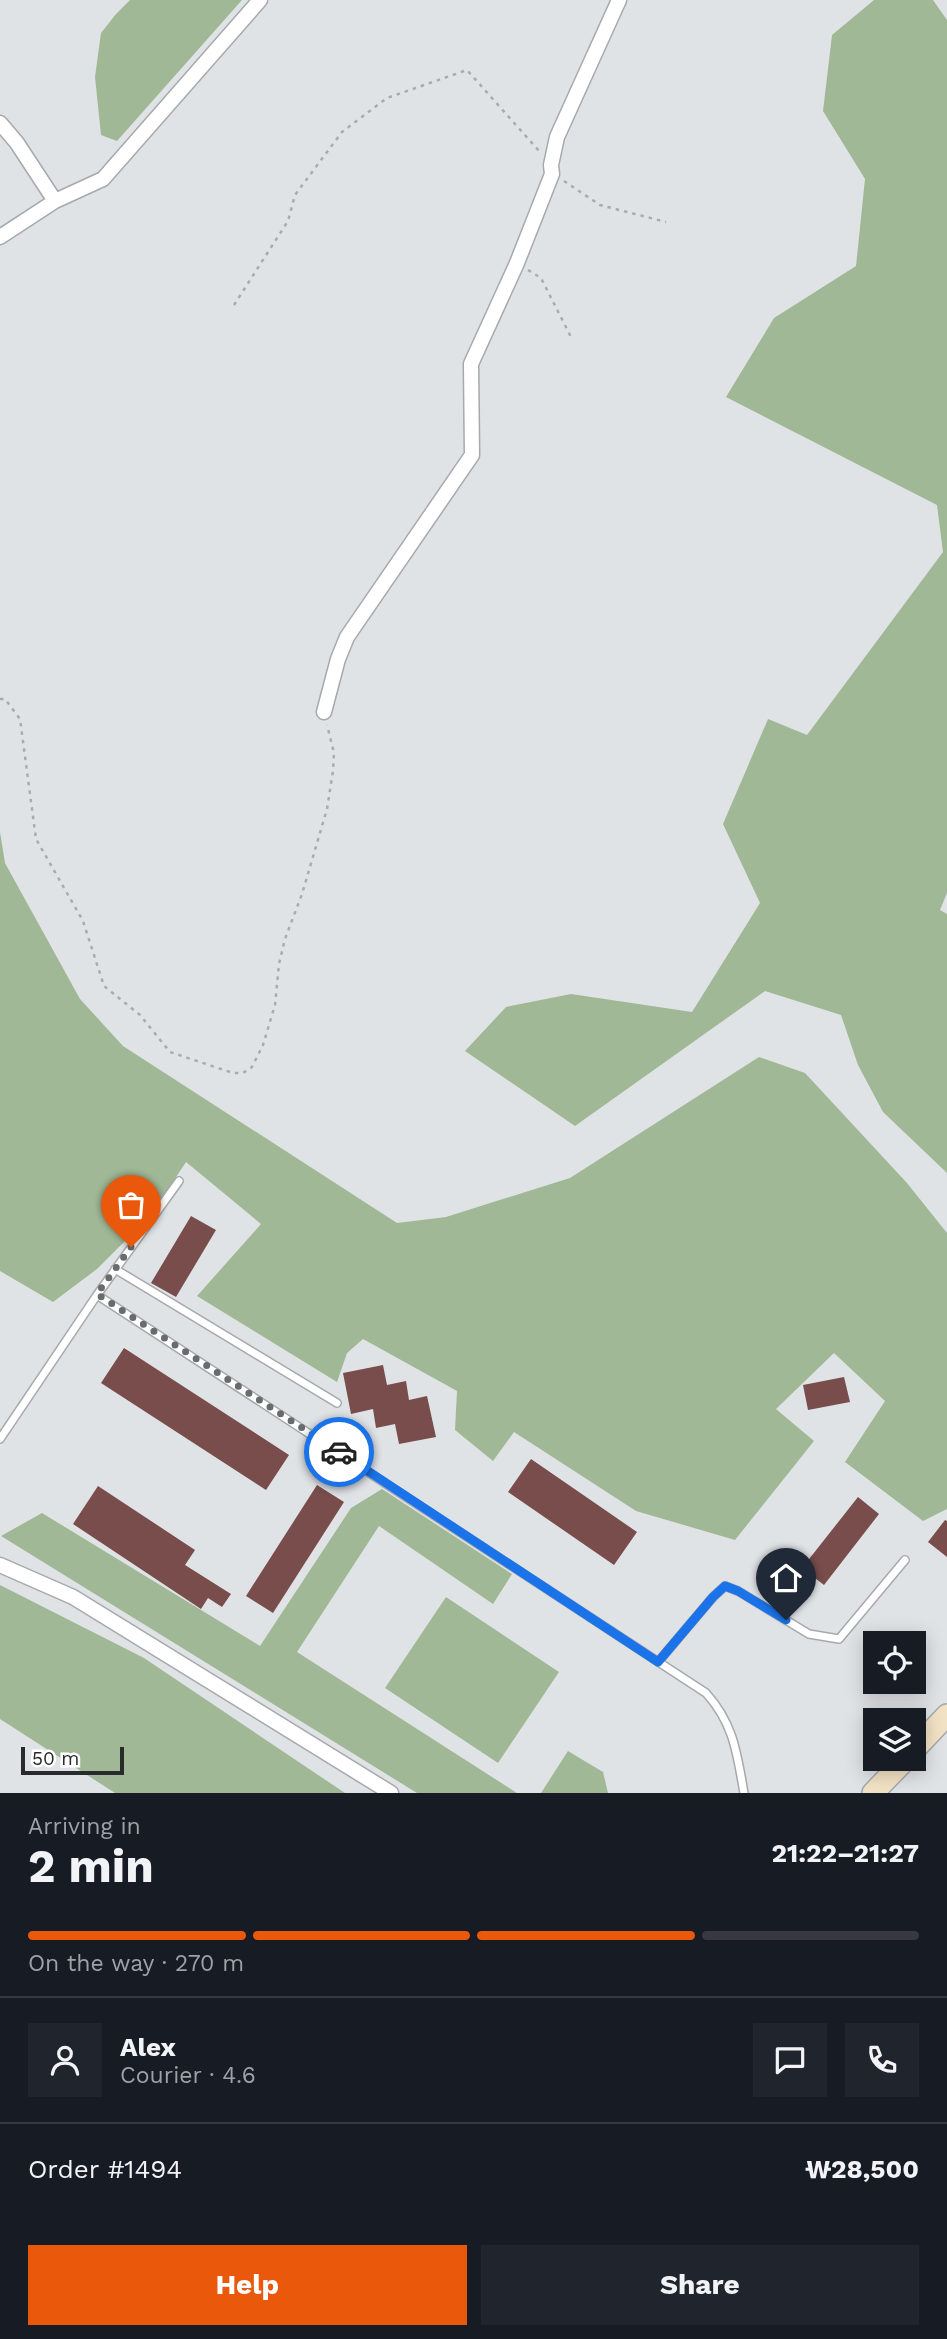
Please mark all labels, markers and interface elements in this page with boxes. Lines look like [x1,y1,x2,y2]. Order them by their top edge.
pin [101,1175,161,1247]
icon: bag [112,1186,150,1224]
courier [304,1417,374,1487]
icon: car [320,1433,358,1471]
pin [756,1548,816,1620]
icon: home [767,1559,805,1597]
map controls [863,1631,926,1771]
button: locate [863,1631,926,1694]
button: layers [863,1708,926,1771]
scale bar [21,1744,124,1776]
text: 50 m [32,1747,79,1770]
text: Arriving in [28,1813,141,1840]
text: 21:22–21:27 [771,1838,919,1868]
text: 2 min [28,1839,154,1893]
text: On the way · 270 m [28,1950,244,1977]
button: person [28,2023,102,2097]
button: chat [753,2023,827,2097]
button: phone [845,2023,919,2097]
text: Alex [120,2032,176,2062]
text: Courier · 4.6 [120,2062,256,2089]
text: Order #1494 [28,2154,182,2184]
text: ₩28,500 [805,2154,919,2184]
button: Help [28,2245,467,2325]
button: Share [481,2245,919,2325]

